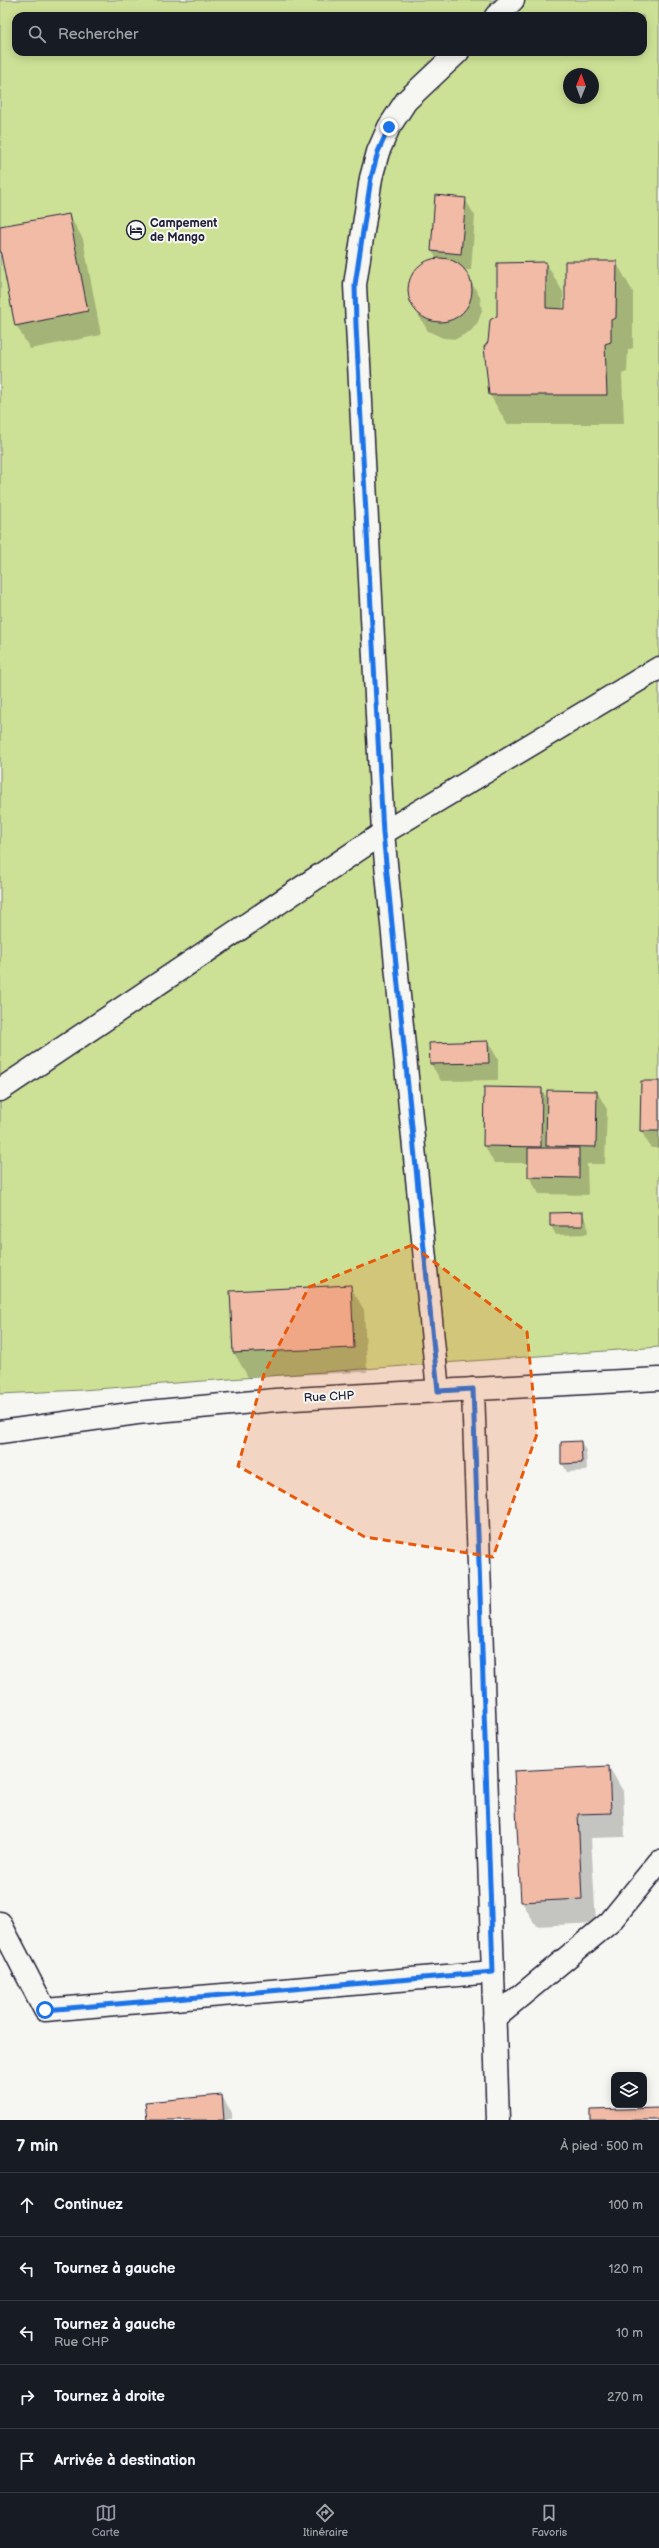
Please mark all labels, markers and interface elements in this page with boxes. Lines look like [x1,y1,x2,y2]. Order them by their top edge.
search box [12,12,647,56]
icon: search [26,23,48,45]
text: Rechercher [58,25,138,44]
north arrow [563,68,599,104]
route end [380,118,398,136]
place label: Campement de Mango [150,216,217,245]
hotel icon: Campement de Mango [125,219,147,241]
street label: Rue CHP [303,1388,355,1406]
route start [36,2001,54,2019]
map controls [611,2072,647,2108]
button: layers [611,2072,647,2108]
text: 7 min [16,2136,58,2156]
text: À pied · 500 m [560,2138,643,2154]
icon: ahead [16,2194,38,2216]
text: Continuez [54,2195,123,2214]
text: 100 m [608,2197,643,2213]
icon: left [16,2258,38,2280]
text: Tournez à gauche [54,2259,175,2278]
text: 120 m [608,2261,643,2277]
text: Tournez à gauche [54,2315,175,2334]
icon: left [16,2322,38,2344]
text: 10 m [616,2325,643,2341]
text: Rue CHP [54,2334,109,2350]
icon: right [16,2386,38,2408]
text: Tournez à droite [54,2387,165,2406]
text: 270 m [607,2389,643,2405]
icon: arrive [16,2450,38,2472]
text: Arrivée à destination [54,2451,196,2470]
tab: Carte [92,2502,119,2539]
tab: Itinéraire [303,2502,348,2539]
tab: Favoris [531,2502,567,2539]

